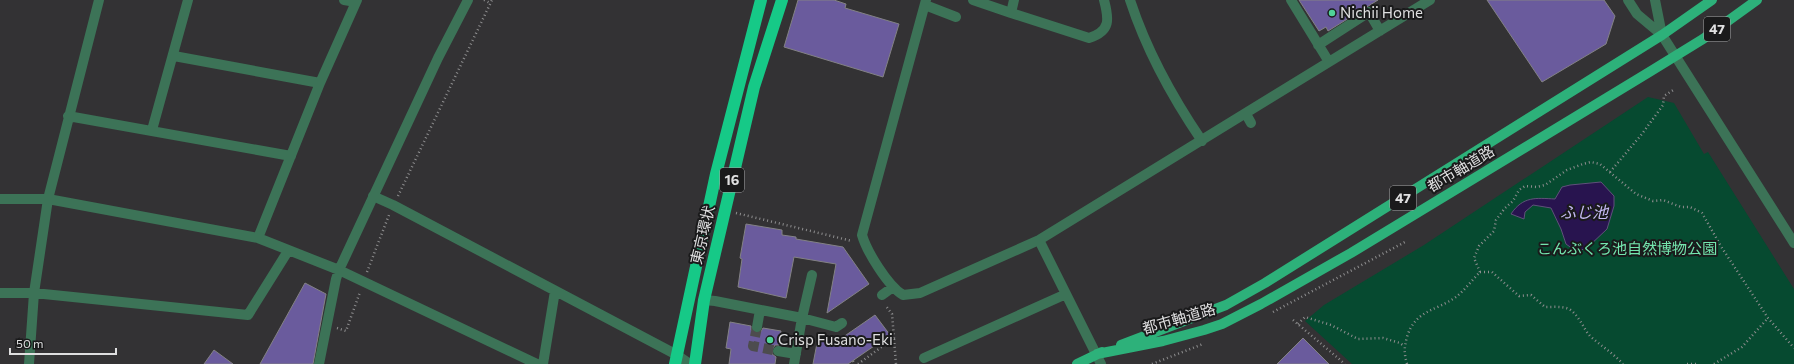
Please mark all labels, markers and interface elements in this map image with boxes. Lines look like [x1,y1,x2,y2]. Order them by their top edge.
place label: Nichii Home [1340,3,1423,21]
marker: Nichii Home [1327,8,1337,18]
road number: 47 [1704,17,1730,41]
street label: 都市軸道路 [1424,141,1497,195]
road number: 16 [720,168,744,192]
road number: 47 [1390,186,1416,210]
water label: ふじ池 [1560,202,1610,221]
street label: 東京環状 [687,204,718,266]
park label: こんぶくろ池自然博物公園 [1537,239,1717,257]
street label: 都市軸道路 [1140,299,1217,337]
scale bar [10,330,116,356]
place label: Crisp Fusano-Eki [778,330,893,348]
marker: Crisp Fusano-Eki [765,335,775,345]
text: 50 m [16,336,44,350]

